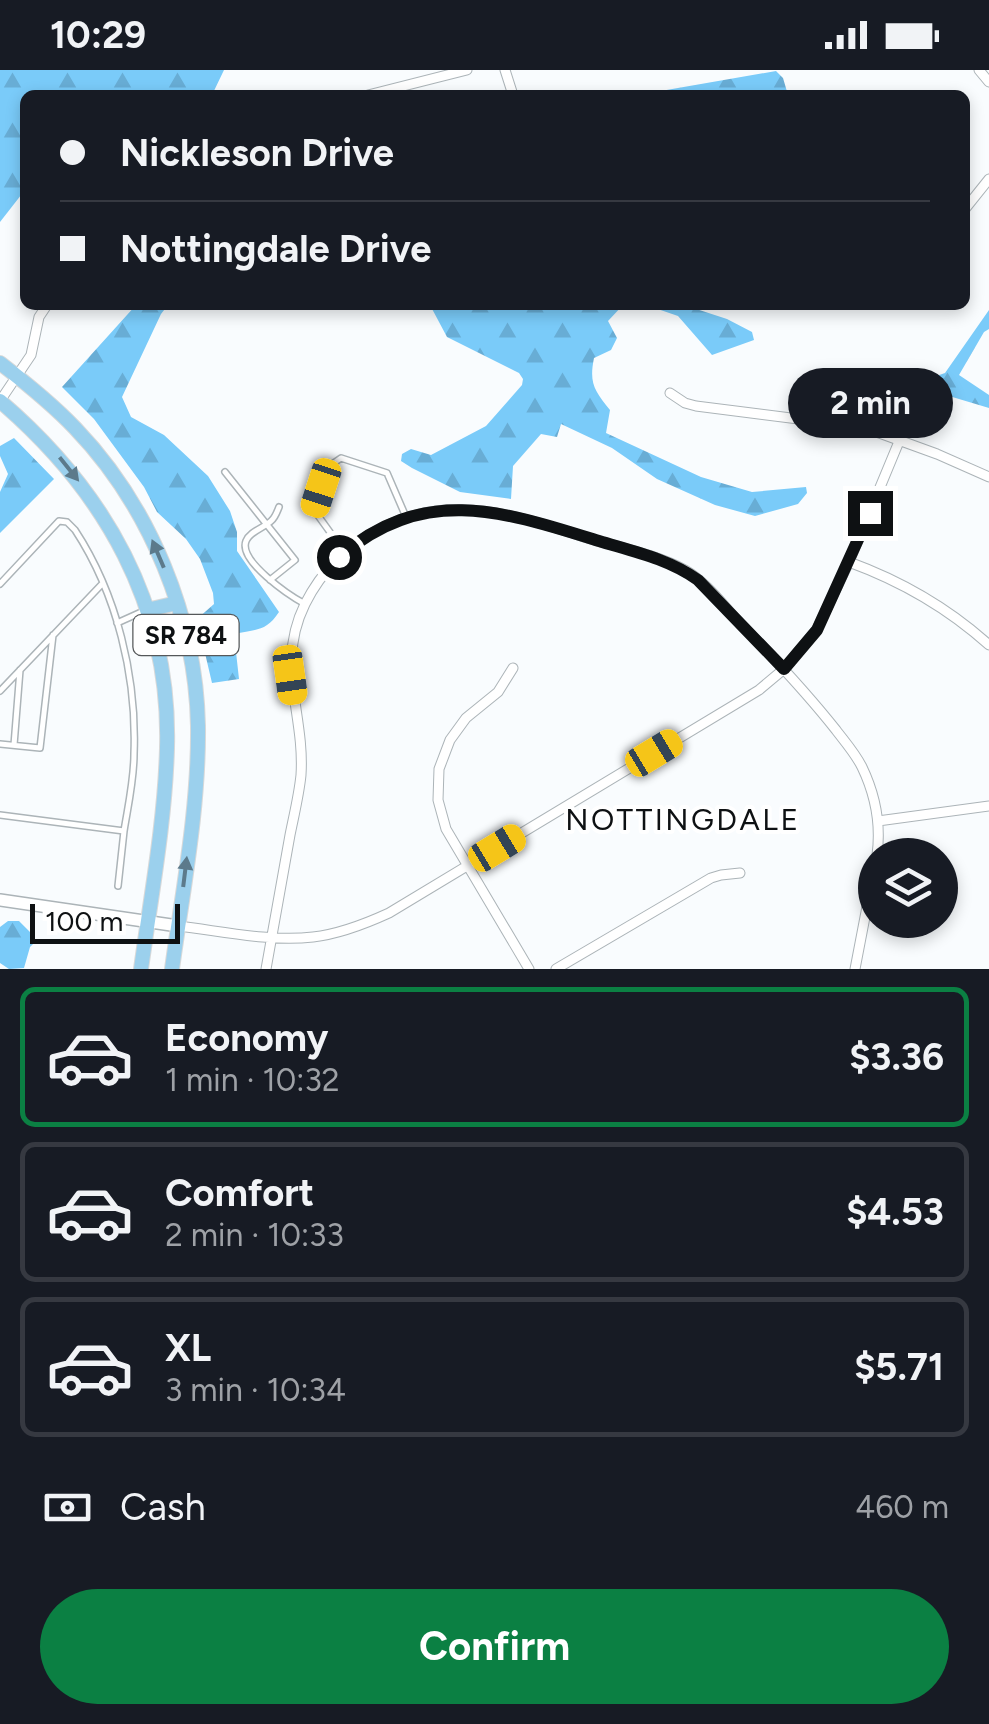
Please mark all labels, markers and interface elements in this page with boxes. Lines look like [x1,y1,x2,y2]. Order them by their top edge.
text: 10:29 [50,12,146,58]
text: Nickleson Drive [120,130,394,176]
text: Nottingdale Drive [120,226,431,272]
callout: 2 min [788,368,952,438]
text: 2 min [830,384,911,422]
car [297,455,345,521]
one-way arrow [58,457,79,482]
route end [848,491,893,536]
route start [317,535,362,580]
one-way arrow [150,539,166,569]
road number: SR 784 [134,615,238,655]
car [271,643,309,707]
car [621,725,687,781]
district label: NOTTINGDALE [565,801,801,838]
car [464,820,530,876]
map controls [858,838,958,938]
button: layers [858,838,958,938]
one-way arrow [177,856,193,888]
scale bar [30,899,180,944]
text: 100 m [45,904,123,938]
icon: car [45,1012,135,1102]
text: Economy [165,1015,328,1061]
text: $3.36 [849,1034,944,1080]
text: 1 min · 10:32 [165,1061,340,1099]
icon: car [45,1167,135,1257]
text: Comfort [165,1170,314,1216]
text: $4.53 [846,1189,944,1235]
text: 2 min · 10:33 [165,1216,344,1254]
icon: car [45,1322,135,1412]
text: XL [165,1325,211,1371]
text: $5.71 [854,1344,944,1390]
text: 3 min · 10:34 [165,1371,346,1409]
icon: cash [40,1480,95,1535]
text: Cash [120,1484,206,1530]
text: 460 m [855,1488,949,1526]
button: Confirm [40,1589,949,1704]

